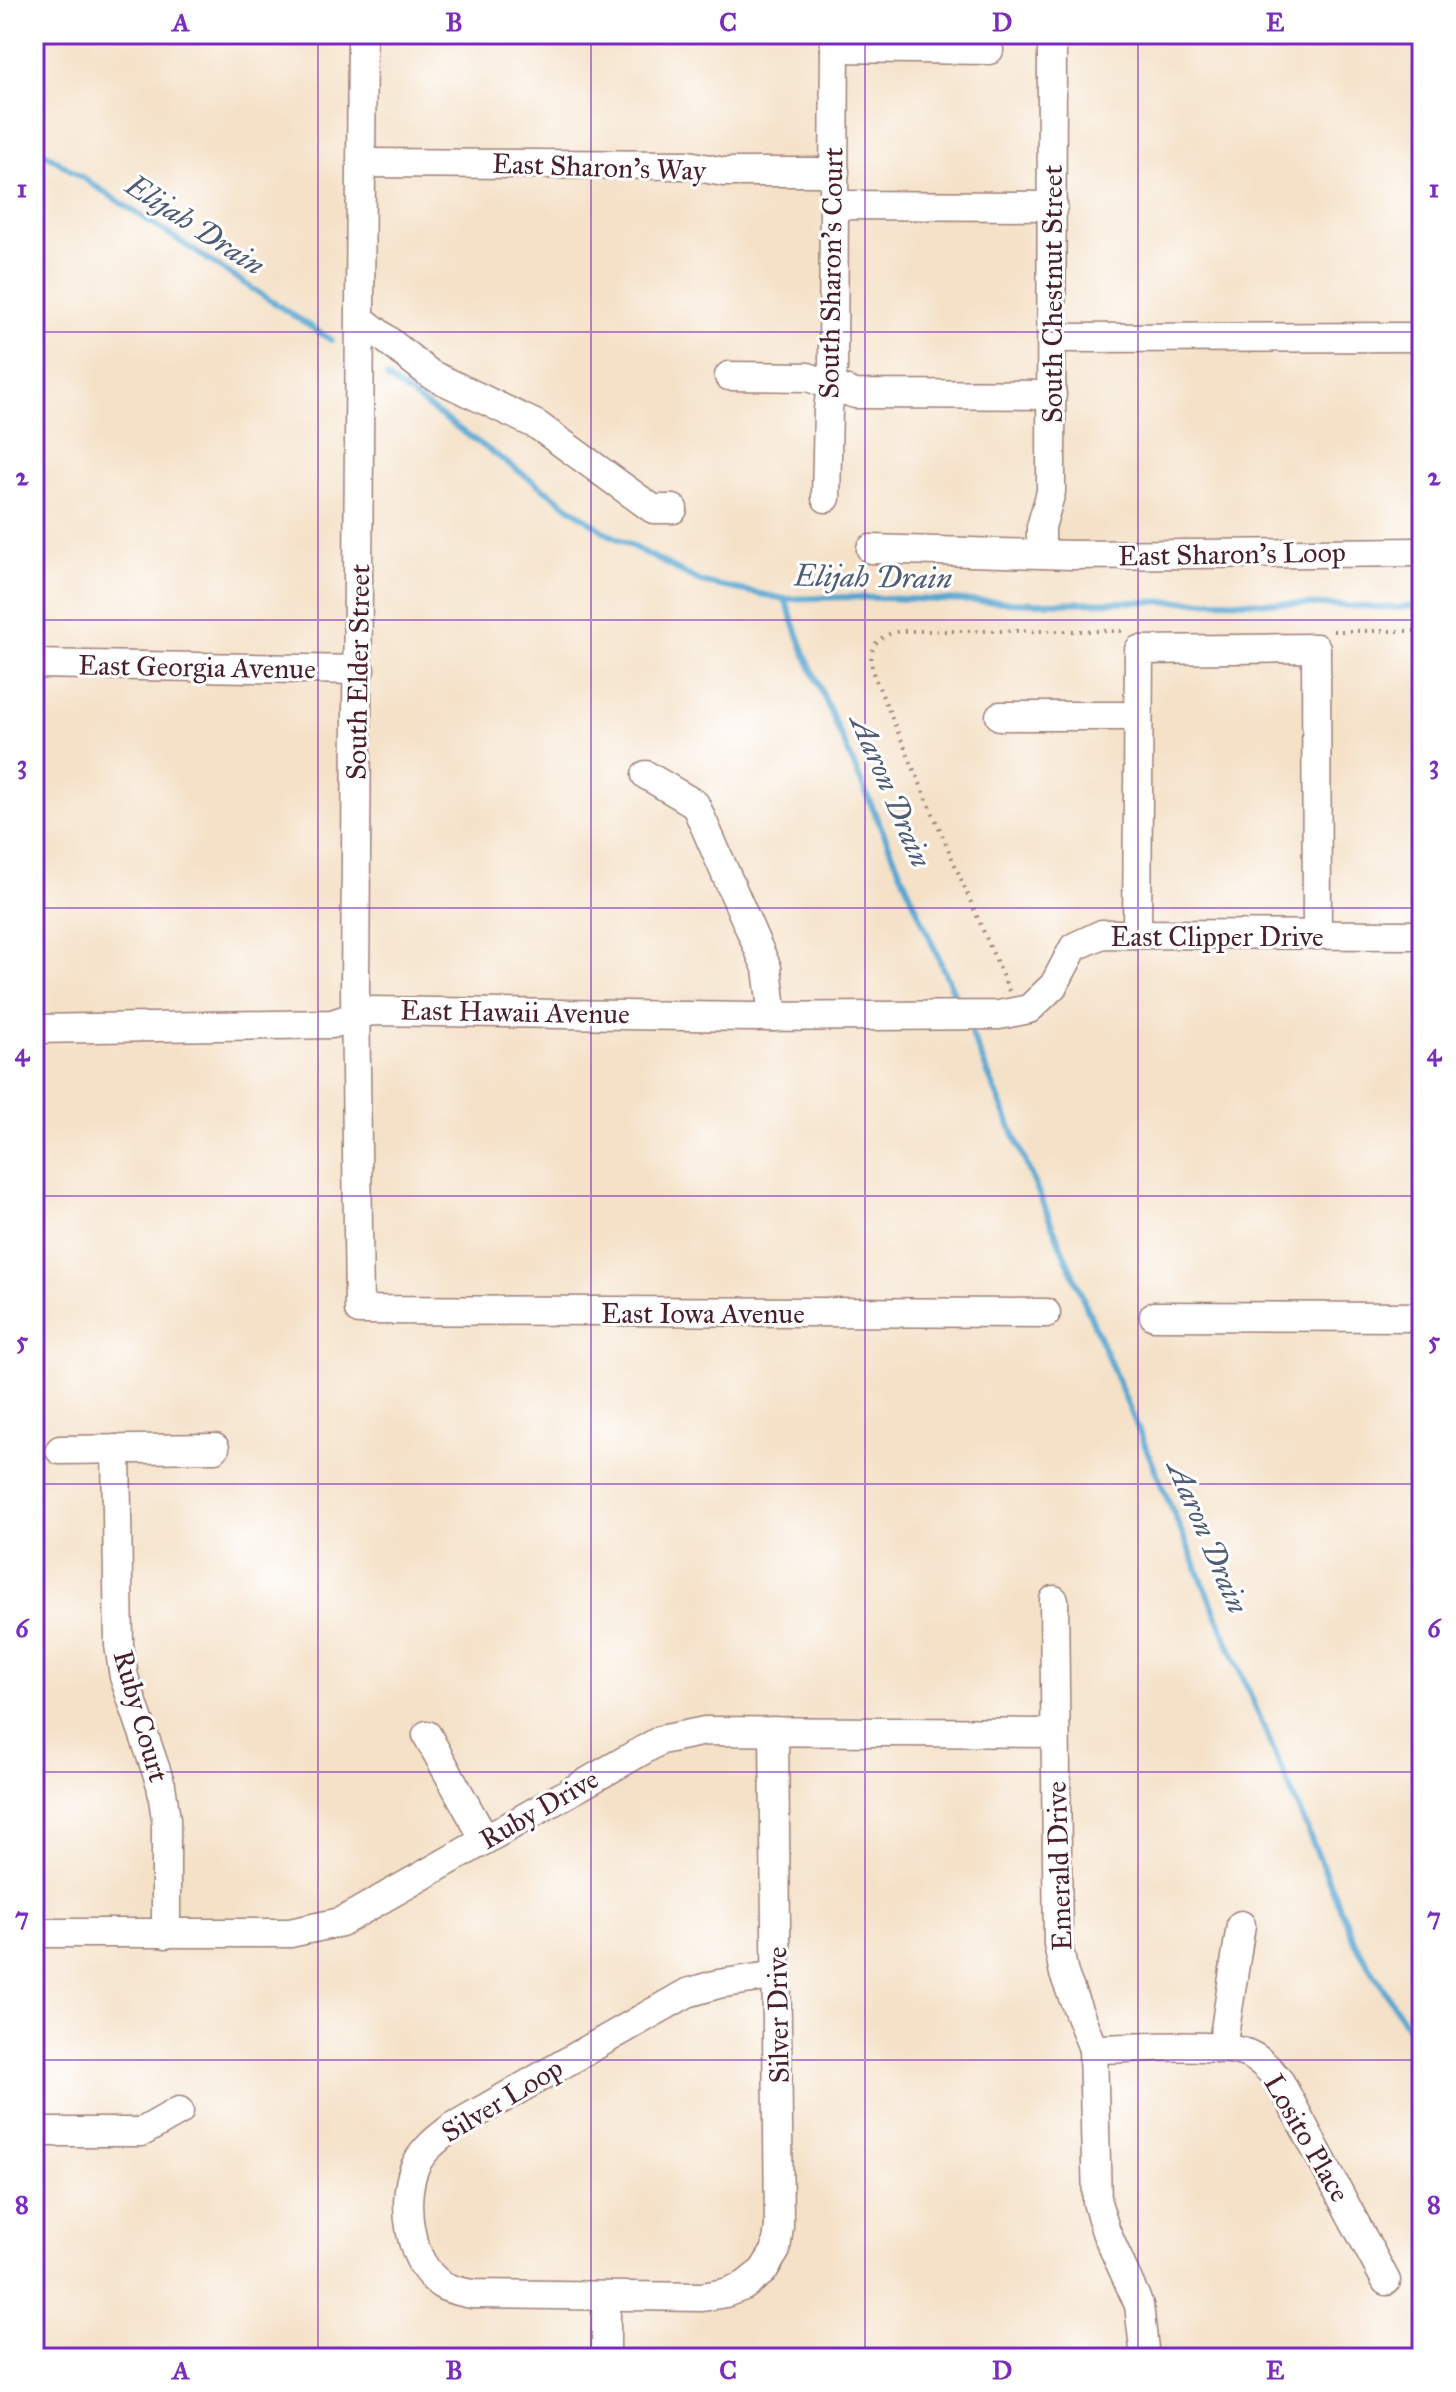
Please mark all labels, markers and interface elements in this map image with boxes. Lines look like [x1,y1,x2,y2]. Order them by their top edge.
text: A [170,6,190,38]
text: B [445,6,463,38]
text: C [719,6,737,38]
text: D [992,6,1012,38]
text: E [1266,6,1285,38]
street label: East Sharon's Way [491,146,708,188]
street label: South Sharon's Court [811,147,851,399]
street label: South Chestnut Street [1035,165,1070,423]
water label: Elijah Drain [118,166,271,283]
text: 1 [17,172,27,204]
text: 1 [1429,172,1439,204]
text: 2 [16,460,30,492]
text: 2 [1428,460,1442,492]
street label: East Sharon's Loop [1118,535,1346,573]
water label: Elijah Drain [793,558,953,596]
street label: South Elder Street [339,564,377,780]
street label: East Georgia Avenue [78,647,316,687]
water label: Aaron Drain [842,707,939,873]
text: 3 [17,748,27,780]
text: 3 [1429,748,1439,780]
street label: East Clipper Drive [1110,919,1324,954]
street label: East Hawaii Avenue [400,993,630,1031]
text: 4 [15,1036,31,1068]
text: 4 [1427,1036,1443,1068]
street label: East Iowa Avenue [601,1296,805,1331]
text: 5 [16,1324,29,1356]
text: 5 [1428,1324,1441,1356]
water label: Aaron Drain [1159,1453,1256,1619]
text: 6 [15,1612,30,1644]
text: 6 [1427,1612,1442,1644]
street label: Ruby Court [106,1646,177,1786]
street label: Ruby Drive [473,1761,605,1857]
street label: Emerald Drive [1039,1781,1079,1951]
text: 7 [15,1900,29,1932]
text: 7 [1427,1900,1441,1932]
street label: Silver Drive [759,1946,797,2084]
street label: Silver Loop [435,2050,569,2150]
street label: Losito Place [1256,2068,1358,2208]
text: 8 [15,2188,29,2220]
text: 8 [1427,2188,1441,2220]
text: A [170,2354,190,2386]
text: B [445,2354,463,2386]
text: C [719,2354,737,2386]
text: D [992,2354,1012,2386]
text: E [1266,2354,1285,2386]

